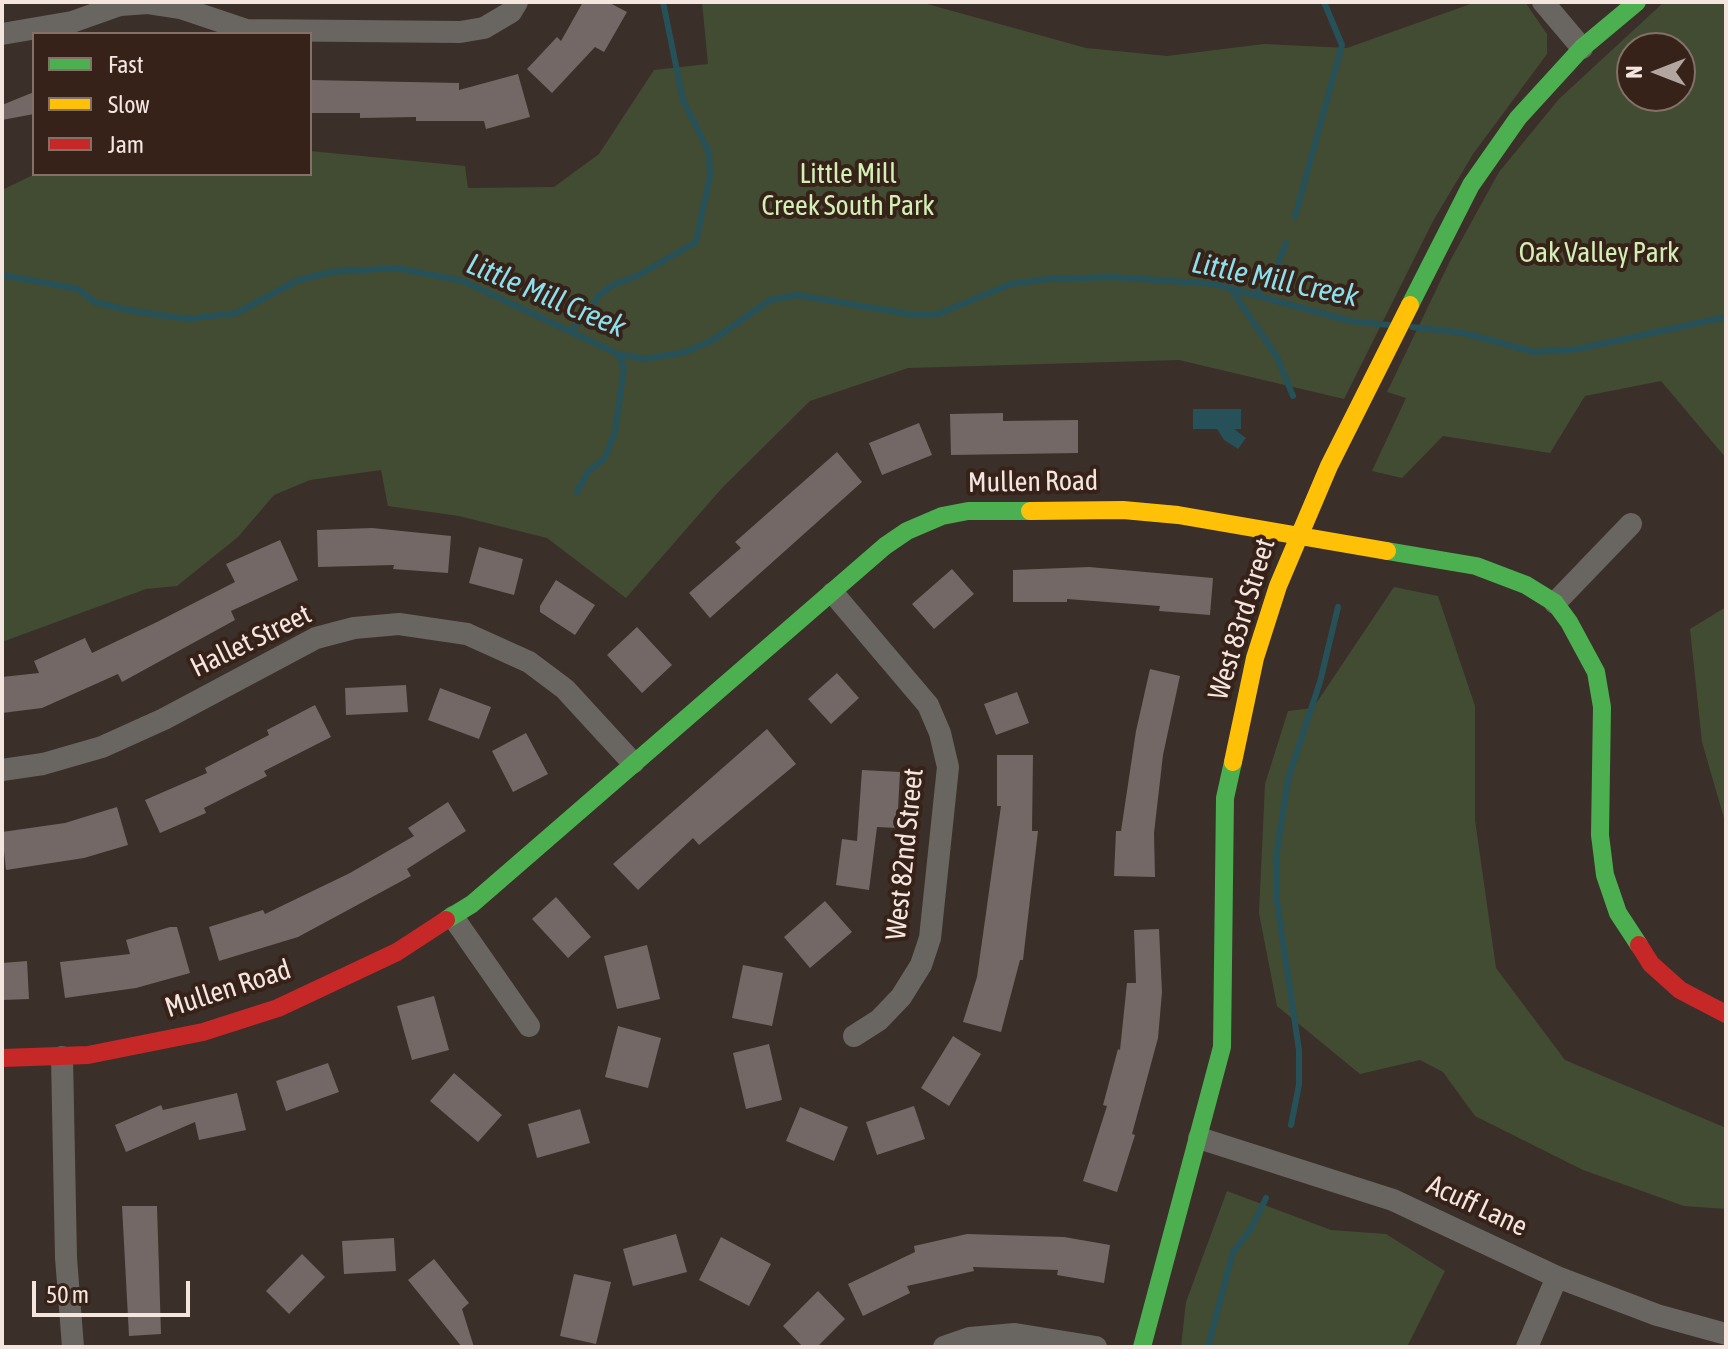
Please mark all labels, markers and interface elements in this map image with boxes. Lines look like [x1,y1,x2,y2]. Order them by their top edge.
legend [32,32,312,176]
north arrow [1616,32,1696,112]
text: Fast [108,51,144,78]
text: N [1621,66,1647,79]
text: Slow [108,91,150,118]
text: Jam [108,131,144,158]
park label: Little Mill Creek South Park [762,157,934,223]
park label: Oak Valley Park [1519,236,1679,270]
water label: Little Mill Creek [1188,245,1362,315]
water label: Little Mill Creek [461,246,631,346]
street label: Mullen Road [968,464,1098,500]
street label: West 83rd Street [1202,534,1282,704]
street label: Hallet Street [185,597,317,685]
street label: West 82nd Street [879,767,931,941]
street label: Mullen Road [161,953,295,1025]
street label: Acuff Lane [1422,1168,1532,1244]
scale bar [36,1265,194,1315]
text: 50 m [46,1281,89,1308]

